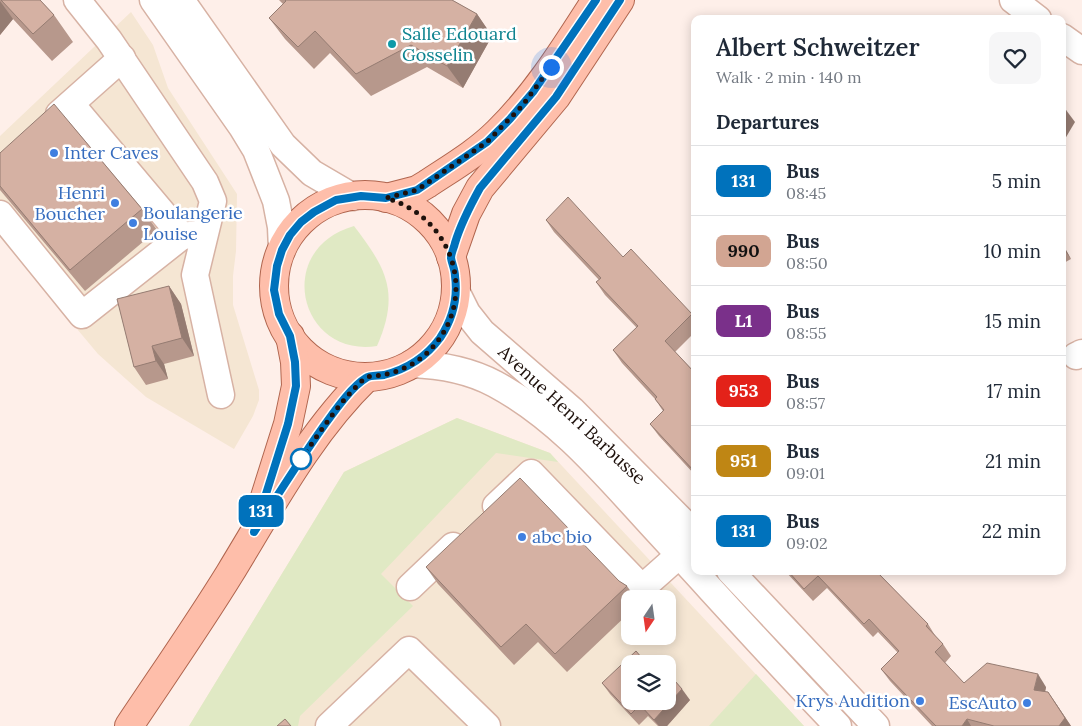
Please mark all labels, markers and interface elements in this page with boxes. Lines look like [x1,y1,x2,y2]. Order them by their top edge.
place label: Salle Edouard Gosselin [402,22,517,66]
text: Albert Schweitzer [716,32,920,63]
button: heart [989,32,1041,84]
marker: Salle Edouard Gosselin [386,38,398,50]
your location [539,55,564,80]
text: Walk · 2 min · 140 m [716,67,862,87]
text: Departures [716,110,819,134]
place label: Inter Caves [64,141,159,164]
marker: Inter Caves [48,147,60,159]
text: Bus [786,159,819,183]
text: 131 [731,169,756,192]
text: 5 min [992,169,1041,193]
place label: Henri Boucher [35,181,105,225]
text: 08:45 [786,183,826,203]
marker: Henri Boucher [109,197,121,209]
place label: Boulangerie Louise [143,201,243,245]
marker: Boulangerie Louise [127,217,139,229]
text: Bus [786,229,819,253]
text: 990 [727,239,760,262]
text: 10 min [983,239,1041,263]
text: 08:50 [786,253,828,273]
text: Bus [786,299,819,323]
text: L1 [734,309,753,332]
text: 15 min [985,309,1041,333]
text: 08:55 [786,323,826,343]
street label: Avenue Henri Barbusse [493,340,651,489]
text: Bus [786,369,819,393]
text: 953 [728,379,759,402]
text: 17 min [986,379,1041,403]
text: 08:57 [786,393,825,413]
text: Bus [786,439,819,463]
unlabelled marker [290,448,312,470]
text: 951 [730,449,757,472]
text: 21 min [985,449,1041,473]
text: 09:01 [786,463,825,483]
line badge: 131 [232,495,290,527]
text: 131 [249,499,273,522]
text: Bus [786,509,819,533]
text: 131 [731,519,756,542]
text: 22 min [982,519,1041,543]
place label: abc bio [532,525,592,548]
marker: abc bio [516,531,528,543]
text: 09:02 [786,533,828,553]
north arrow [621,590,676,645]
map controls [621,590,676,710]
button: layers [621,655,676,710]
place label: Krys Audition [795,689,910,712]
place label: EscAuto [948,691,1017,714]
marker: Krys Audition [914,695,926,707]
marker: EscAuto [1021,697,1033,709]

